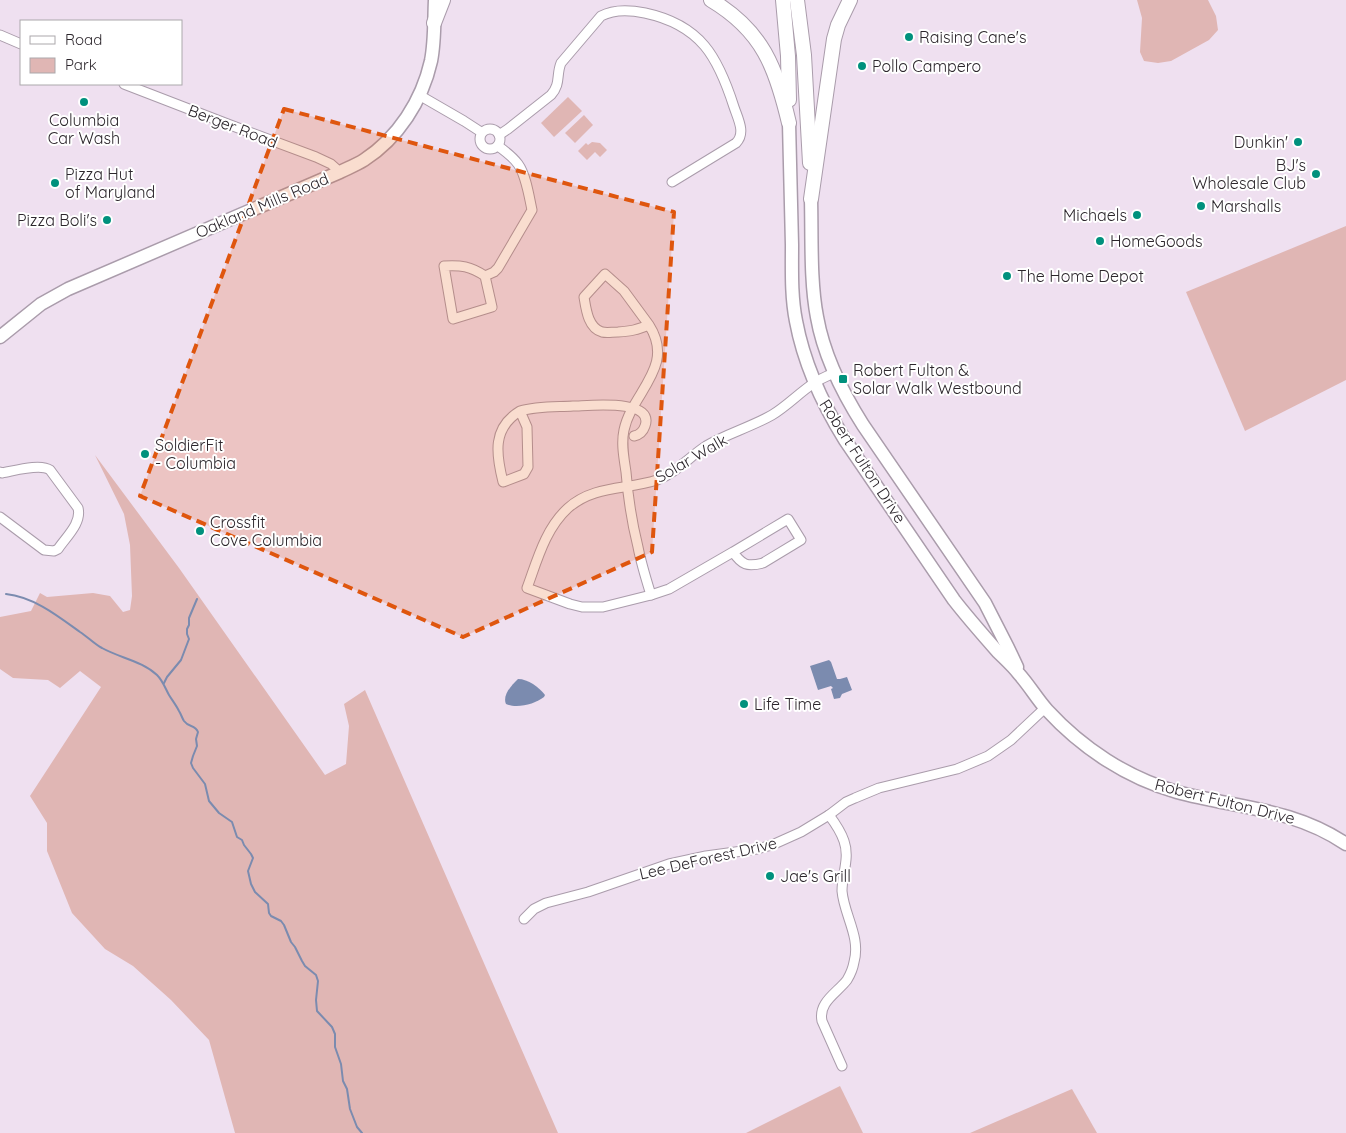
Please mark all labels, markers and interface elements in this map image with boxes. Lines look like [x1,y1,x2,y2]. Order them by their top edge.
legend [20,20,182,85]
place label: Raising Cane's [919,27,1026,47]
text: Road [65,30,102,49]
marker: Raising Cane's [903,31,915,43]
text: Park [65,55,97,74]
place label: Pollo Campero [872,56,981,76]
marker: Pollo Campero [856,60,868,72]
marker: Columbia Car Wash [78,96,90,108]
street label: Berger Road [185,100,281,152]
place label: Columbia Car Wash [48,110,120,148]
place label: Dunkin' [1234,132,1288,152]
marker: Dunkin' [1292,136,1304,148]
place label: BJ's Wholesale Club [1192,155,1306,193]
place label: Pizza Hut of Maryland [65,164,155,202]
street label: Oakland Mills Road [192,168,332,242]
marker: BJ's Wholesale Club [1310,168,1322,180]
marker: Pizza Hut of Maryland [49,177,61,189]
place label: Marshalls [1211,196,1281,216]
marker: Marshalls [1195,200,1207,212]
place label: Michaels [1063,205,1127,225]
marker: Michaels [1131,209,1143,221]
place label: Pizza Boli's [17,210,97,230]
marker: Pizza Boli's [101,214,113,226]
place label: HomeGoods [1110,231,1202,251]
marker: HomeGoods [1094,235,1106,247]
place label: The Home Depot [1017,266,1144,286]
marker: The Home Depot [1001,270,1013,282]
place label: Robert Fulton & Solar Walk Westbound [853,360,1022,398]
marker: Robert Fulton & Solar Walk Westbound [837,373,849,385]
street label: Robert Fulton Drive [815,395,911,527]
street label: Solar Walk [651,429,731,487]
place label: SoldierFit - Columbia [155,435,236,473]
marker: SoldierFit - Columbia [139,448,151,460]
place label: Crossfit Cove Columbia [210,512,322,550]
marker: Crossfit Cove Columbia [194,525,206,537]
place label: Life Time [754,694,821,714]
marker: Life Time [738,698,750,710]
street label: Robert Fulton Drive [1153,774,1297,828]
street label: Lee DeForest Drive [637,832,779,884]
place label: Jae's Grill [780,866,851,886]
marker: Jae's Grill [764,870,776,882]

